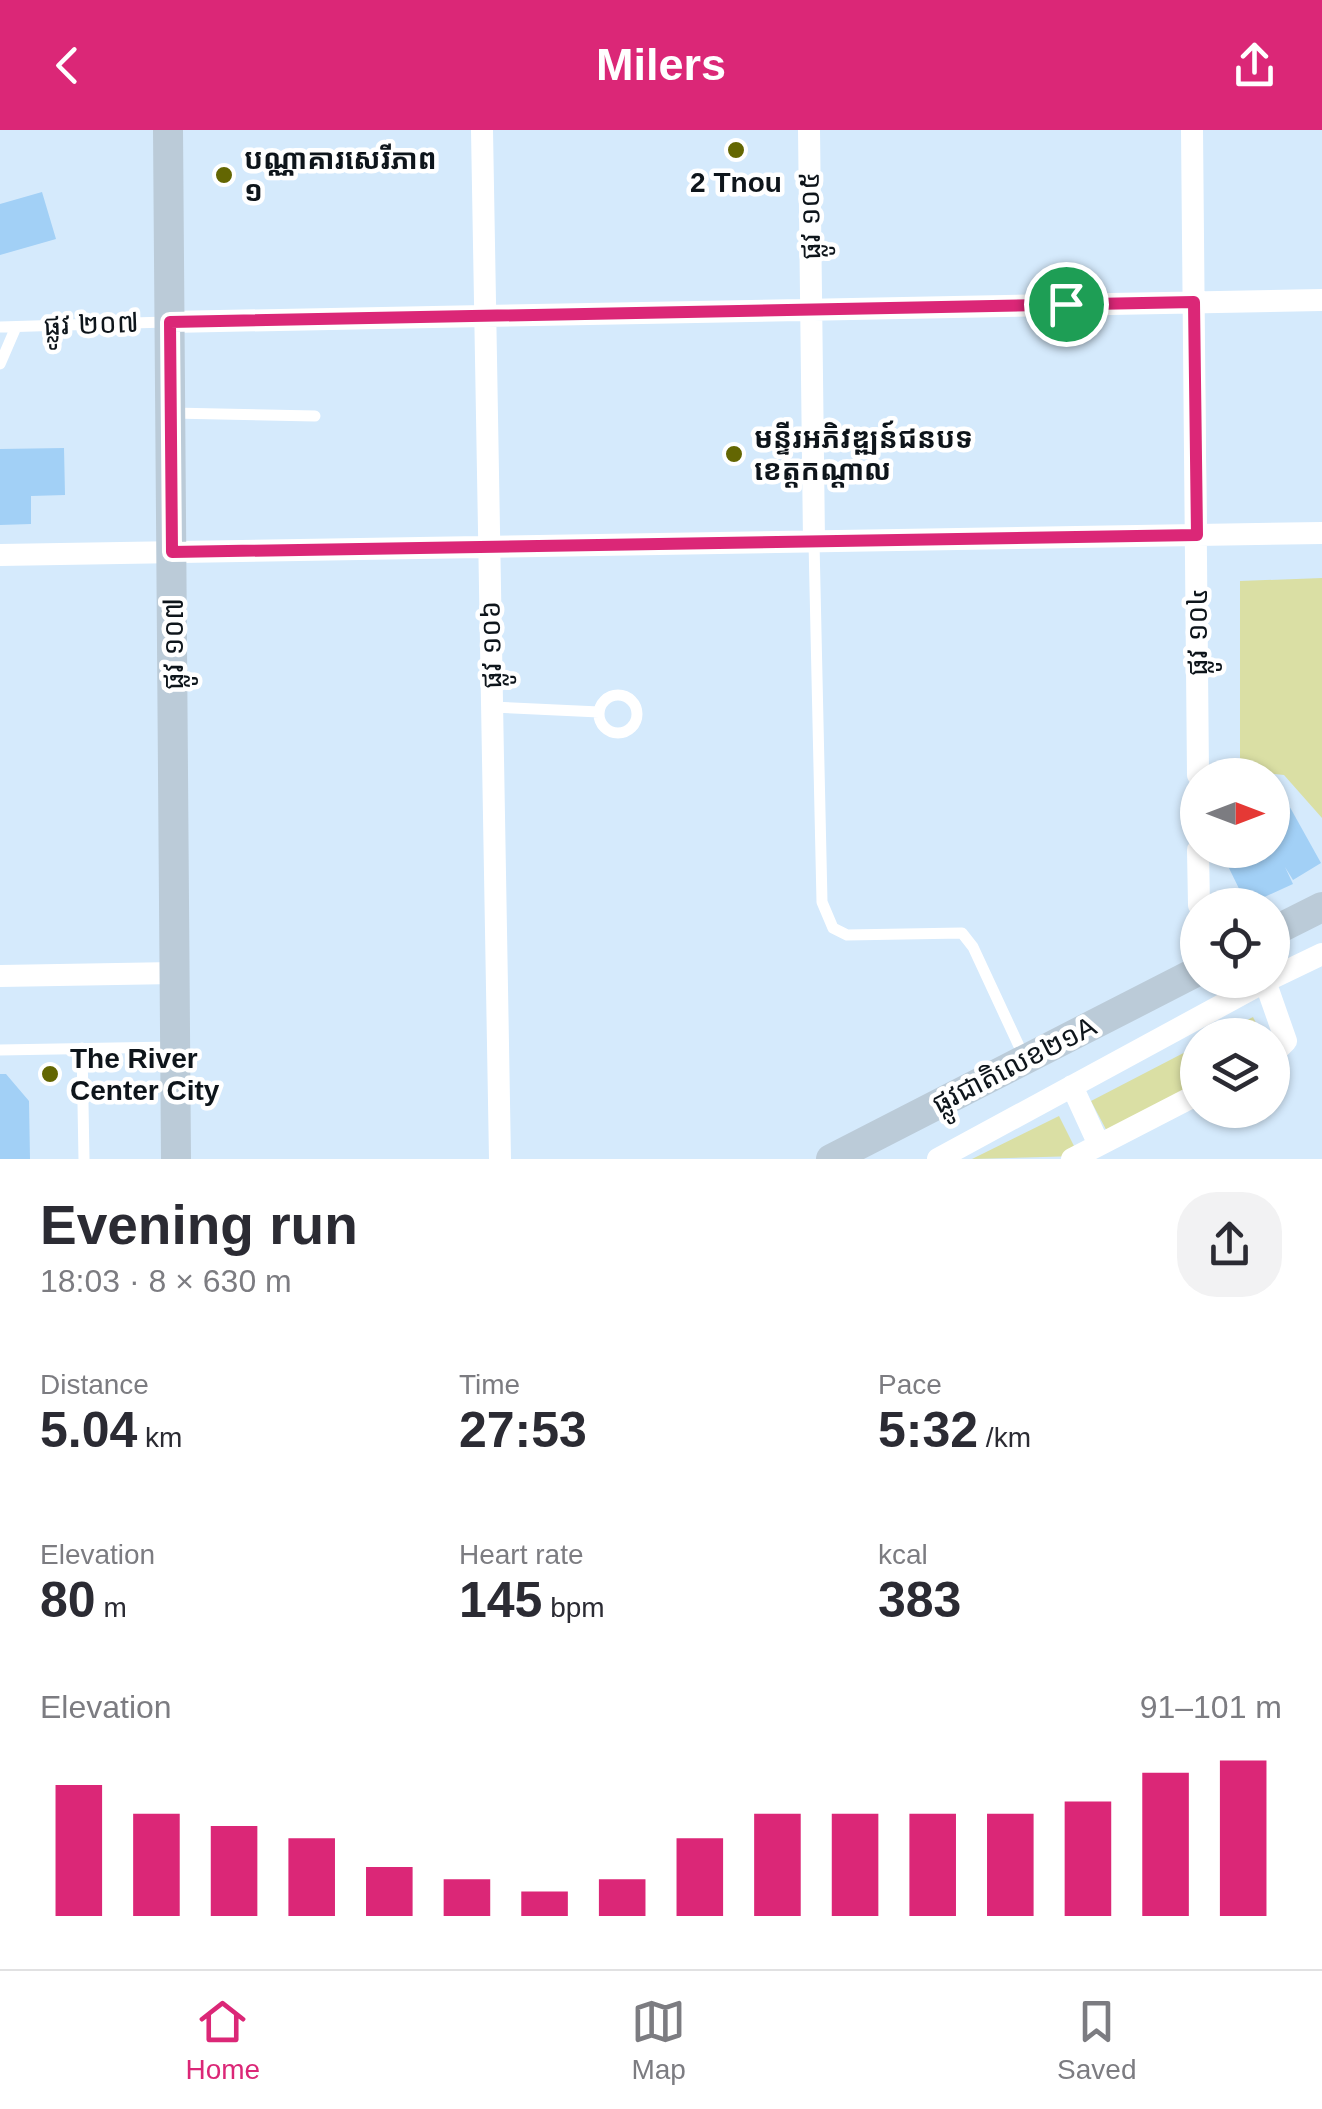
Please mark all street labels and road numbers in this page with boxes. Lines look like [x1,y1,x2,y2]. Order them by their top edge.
street label: ផ្លូវ ១០៥ [794,172,836,260]
street label: ផ្លូវ ២០៧ [43,307,140,350]
street label: ផ្លូវ ១០៤ [1182,588,1222,676]
street label: ផ្លូវ ១០៧ [158,598,198,690]
street label: ផ្លូវ ១០៦ [475,601,517,689]
street label: ផ្លូវជាតិលេខ២១A [927,1010,1106,1128]

